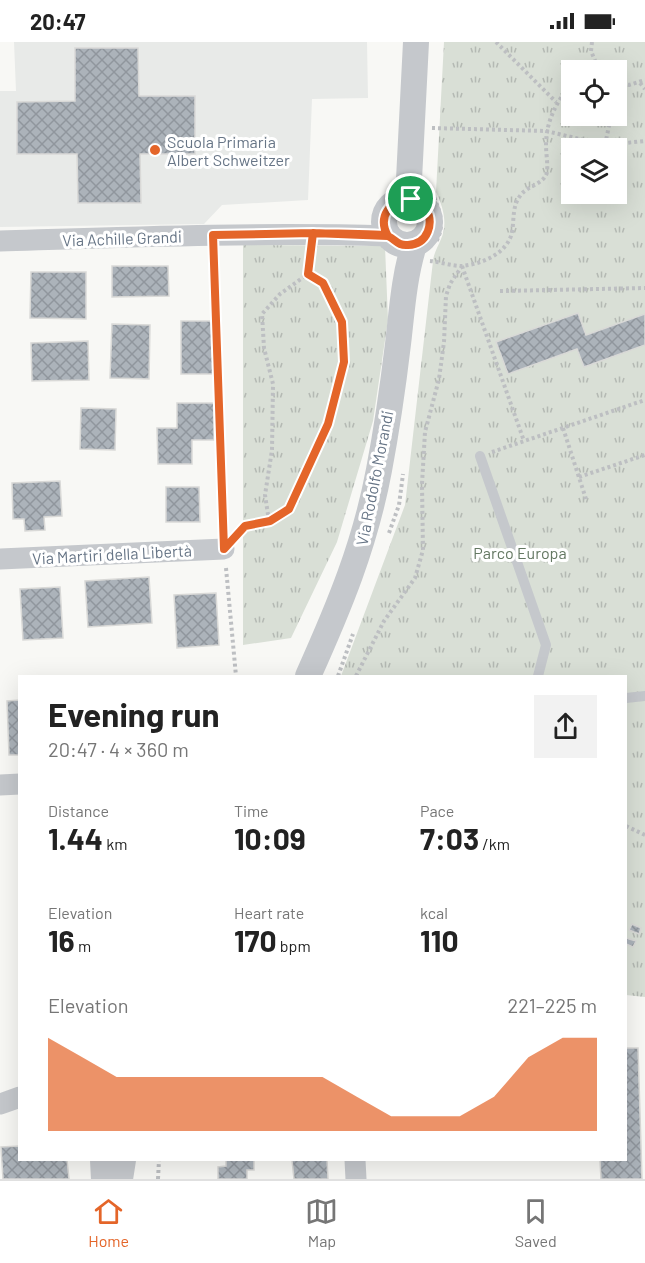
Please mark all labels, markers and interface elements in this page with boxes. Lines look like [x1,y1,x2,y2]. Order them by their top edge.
text: 20:47 [30,8,86,34]
map controls [561,60,627,204]
button: locate [561,60,627,126]
place label: Scuola Primaria Albert Schweitzer [167,132,290,169]
button: layers [561,138,627,204]
marker: Scuola Primaria Albert Schweitzer [148,143,162,157]
pin [385,173,436,224]
icon: arrive [394,182,427,215]
street label: Via Achille Grandi [62,226,182,250]
street label: Via Rodolfo Morandi [352,409,396,547]
street label: Via Martiri della Libertà [32,540,192,568]
park label: Parco Europa [473,543,567,562]
text: Evening run [48,694,220,734]
button: share [534,695,597,758]
text: 20:47 · 4 × 360 m [48,737,189,761]
text: Distance [48,801,109,820]
text: Time [234,801,269,820]
text: Pace [420,801,454,820]
text: 1.44 [48,820,103,856]
text: 10:09 [234,820,306,856]
text: 7:03 [420,820,479,856]
text: km [103,834,127,853]
text: /km [479,834,510,853]
text: Elevation [48,903,112,922]
text: Heart rate [234,903,304,922]
text: kcal [420,903,448,922]
text: 16 [48,922,75,958]
text: 170 [234,922,277,958]
text: 110 [420,922,459,958]
text: m [75,936,91,955]
text: bpm [277,936,311,955]
text: Elevation [48,993,129,1017]
text: 221–225 m [508,993,597,1017]
tab: Home [88,1195,129,1250]
tab: Map [305,1195,338,1250]
tab: Saved [515,1195,557,1250]

